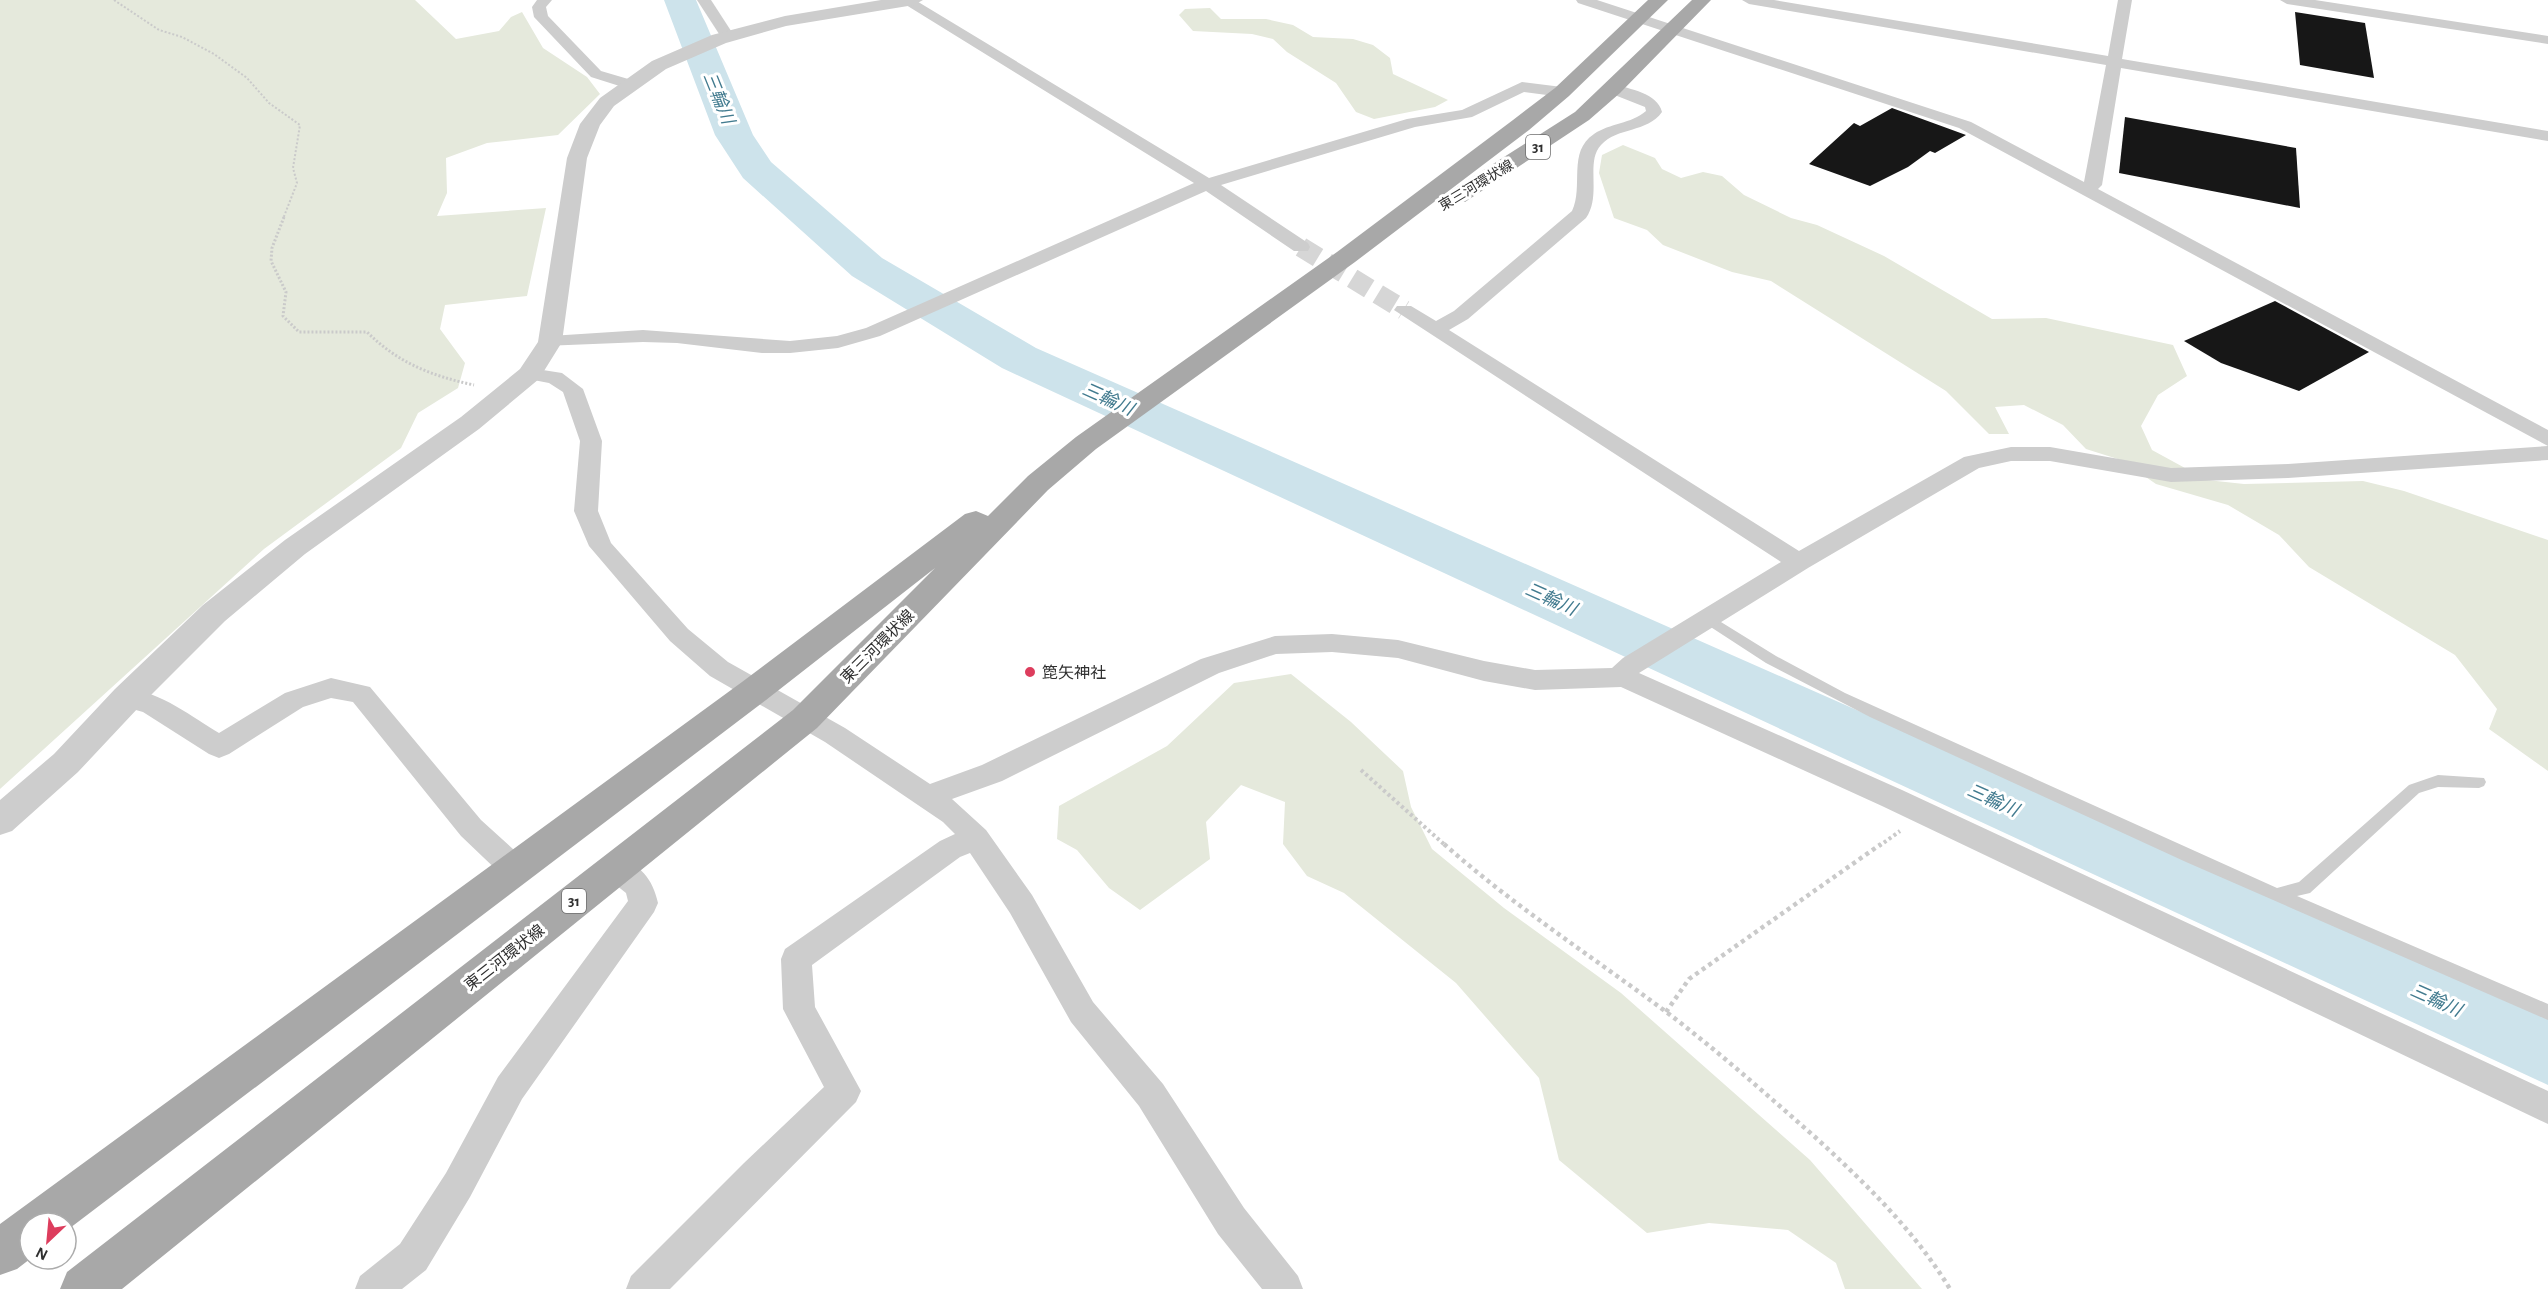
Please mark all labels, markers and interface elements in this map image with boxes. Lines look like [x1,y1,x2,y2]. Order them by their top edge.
water label: 三輪川 [700,69,739,129]
road number: 31 [1526,135,1550,159]
street label: 東三河環状線 [1436,157,1516,213]
water label: 三輪川 [1079,379,1139,420]
water label: 三輪川 [1522,579,1582,620]
street label: 東三河環状線 [837,606,917,686]
place label: 箆矢神社 [1042,664,1106,681]
marker: 箆矢神社 [1023,665,1037,679]
water label: 三輪川 [1964,780,2024,821]
road number: 31 [562,889,586,913]
street label: 東三河環状線 [461,921,547,994]
water label: 三輪川 [2407,980,2467,1021]
north arrow [18,1211,78,1271]
text: N [33,1244,50,1263]

